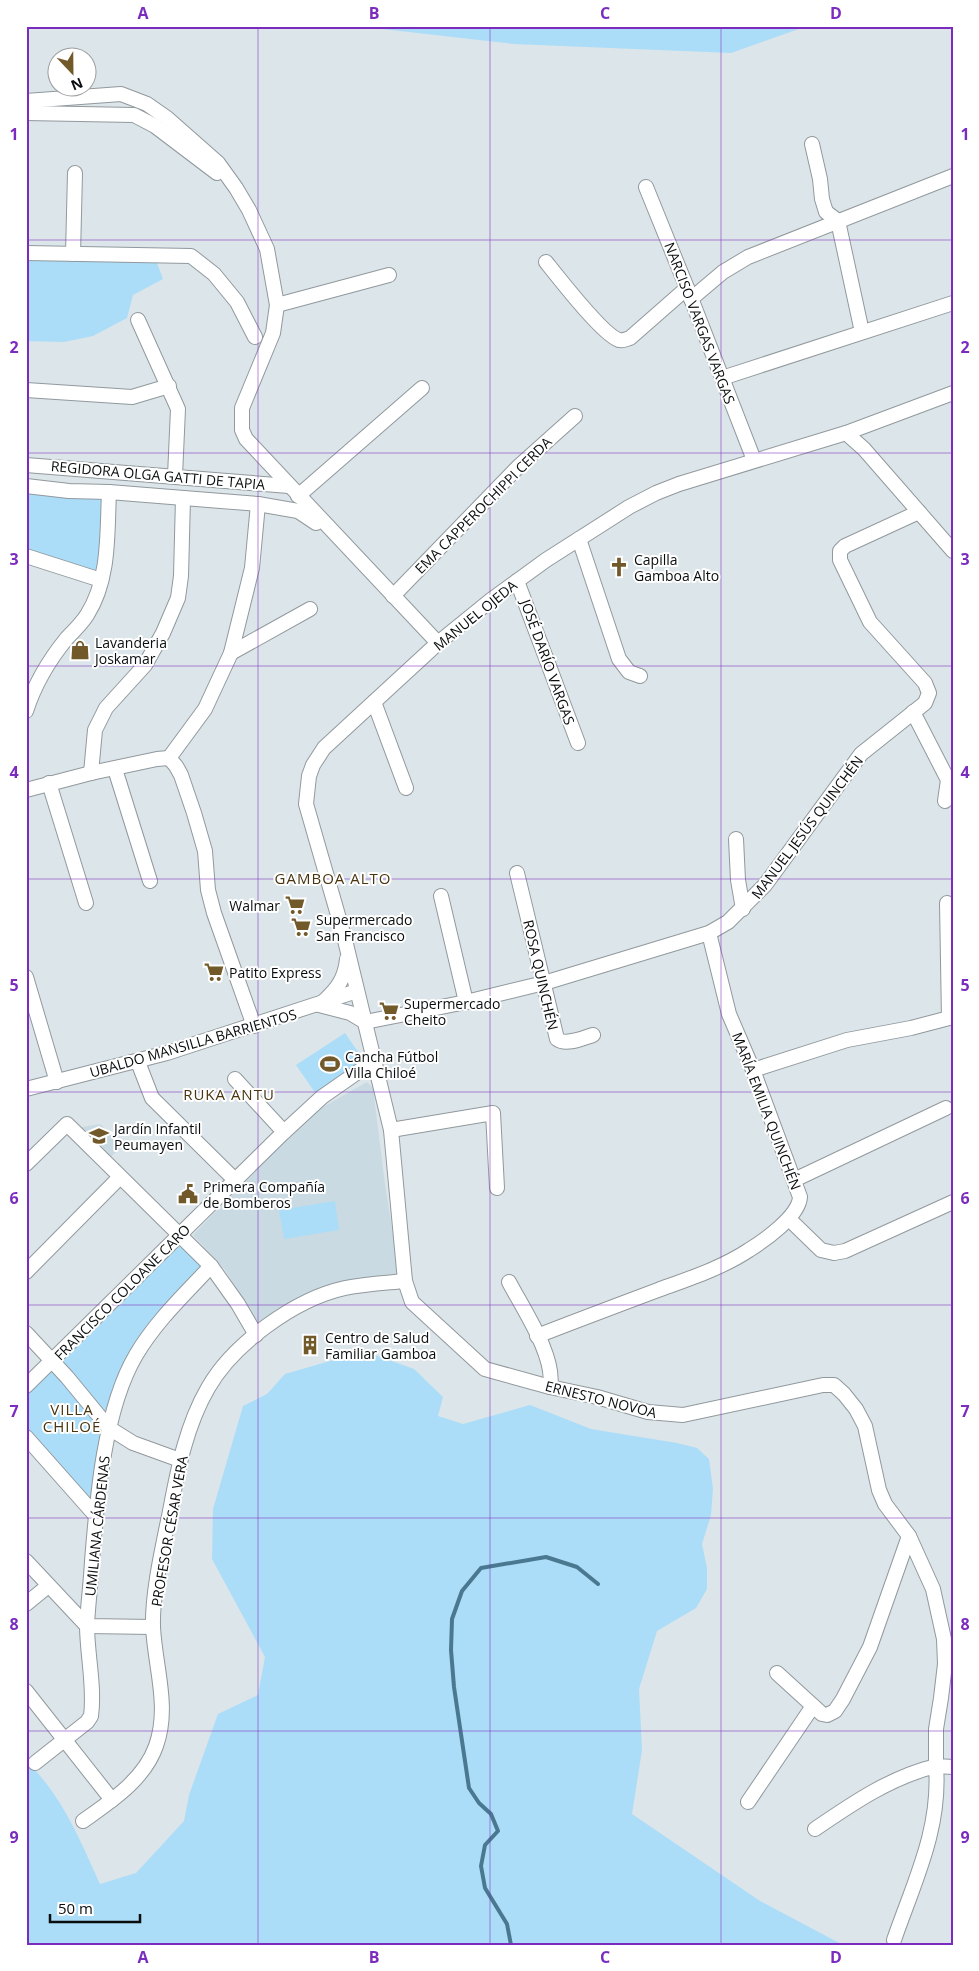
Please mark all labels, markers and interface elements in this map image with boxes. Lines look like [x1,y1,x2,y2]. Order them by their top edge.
text: A [137,2,149,24]
text: B [369,2,379,24]
text: C [600,2,610,24]
text: D [830,2,842,24]
north arrow [48,48,98,98]
text: N [68,74,86,95]
text: 1 [9,123,19,145]
text: 1 [960,123,970,145]
street label: NARCISO VARGAS VARGAS [660,239,740,407]
text: 2 [9,336,19,358]
text: 2 [960,336,970,358]
street label: EMA CAPPEROCHIPPI CERDA [410,432,556,578]
street label: REGIDORA OLGA GATTI DE TAPIA [50,456,266,494]
text: 3 [9,548,19,570]
text: 3 [960,548,970,570]
place label: Capilla Gamboa Alto [634,550,719,585]
church icon: Capilla Gamboa Alto [608,556,630,578]
street label: MANUEL OJEDA [429,575,521,655]
street label: JOSÉ DARÍO VARGAS [516,595,580,727]
place label: Lavanderia Joskamar [93,633,167,668]
shop icon: Lavanderia Joskamar [69,639,91,661]
street label: MANUEL JESÚS QUINCHÉN [747,752,867,902]
text: 4 [9,761,19,783]
text: 4 [960,761,970,783]
district label: GAMBOA ALTO [275,868,391,888]
supermarket icon: Walmar [284,894,306,916]
place label: Walmar [229,896,280,915]
place label: Supermercado San Francisco [316,910,412,945]
supermarket icon: Supermercado San Francisco [290,916,312,938]
street label: ROSA QUINCHÉN [519,918,563,1032]
supermarket icon: Patito Express [203,961,225,983]
place label: Patito Express [229,963,322,982]
text: 5 [9,974,19,996]
text: 5 [960,974,970,996]
place label: Supermercado Cheito [404,994,500,1029]
supermarket icon: Supermercado Cheito [378,1000,400,1022]
street label: UBALDO MANSILLA BARRIENTOS [87,1004,299,1082]
street label: MARÍA EMILIA QUINCHÉN [728,1029,806,1193]
place label: Cancha Fútbol Villa Chiloé [345,1047,438,1082]
sports icon: Cancha Fútbol Villa Chiloé [319,1053,341,1075]
district label: RUKA ANTU [183,1084,275,1104]
place label: Jardín Infantil Peumayen [112,1119,201,1154]
school or university icon: Jardín Infantil Peumayen [88,1125,110,1147]
place label: Primera Compañía de Bomberos [203,1177,325,1212]
public building icon: Primera Compañía de Bomberos [177,1183,199,1205]
text: 6 [9,1187,19,1209]
text: 6 [960,1187,970,1209]
street label: FRANCISCO COLOANE CARO [50,1220,194,1364]
place label: Centro de Salud Familiar Gamboa [325,1328,436,1363]
building icon: Centro de Salud Familiar Gamboa [299,1334,321,1356]
street label: ERNESTO NOVOA [543,1376,659,1422]
district label: VILLA CHILOÉ [43,1399,101,1436]
text: 7 [9,1400,19,1422]
text: 7 [960,1400,970,1422]
street label: PROFESOR CÉSAR VERA [146,1454,192,1608]
street label: UMILIANA CÁRDENAS [80,1455,114,1597]
text: 8 [9,1613,19,1635]
text: 8 [960,1613,970,1635]
text: 9 [9,1826,19,1848]
text: 9 [960,1826,970,1848]
scale bar [50,1891,140,1923]
text: 50 m [58,1898,93,1918]
text: A [137,1946,149,1968]
text: B [369,1946,379,1968]
text: C [600,1946,610,1968]
text: D [830,1946,842,1968]

